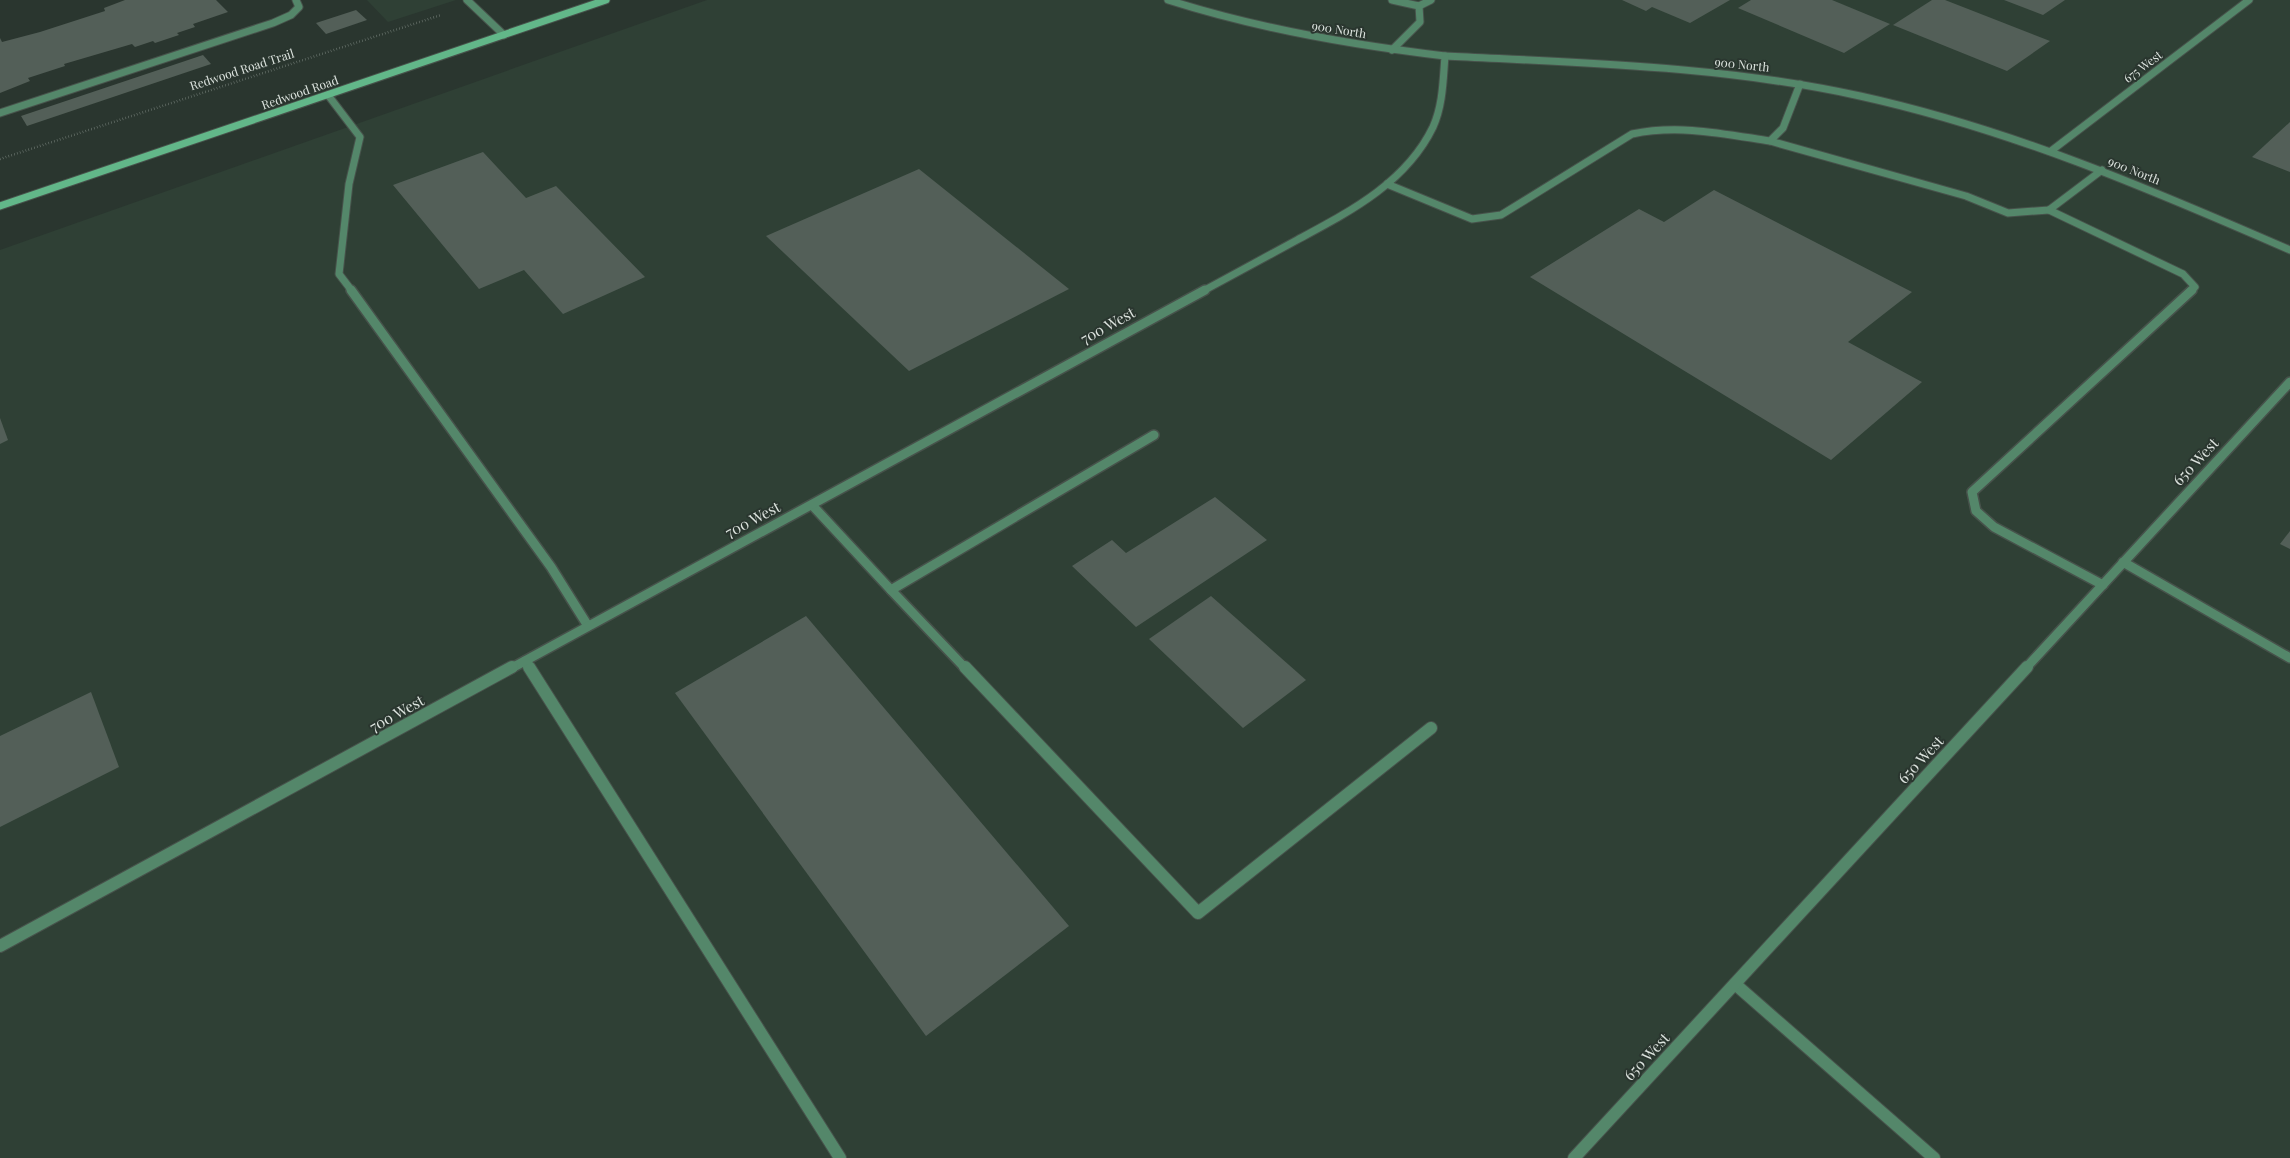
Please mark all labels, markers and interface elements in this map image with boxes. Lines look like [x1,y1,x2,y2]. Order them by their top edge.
street label: 900 North [1311,17,1368,41]
street label: Redwood Road Trail [187,44,296,93]
street label: 675 West [2120,46,2165,86]
street label: 900 North [1714,53,1770,75]
street label: Redwood Road [259,71,340,113]
street label: 900 North [2106,152,2163,188]
street label: 700 West [1077,302,1139,348]
street label: 650 West [2168,433,2223,489]
street label: 700 West [722,496,784,542]
street label: 700 West [366,690,428,736]
street label: 650 West [1893,731,1948,787]
street label: 650 West [1619,1028,1674,1084]

